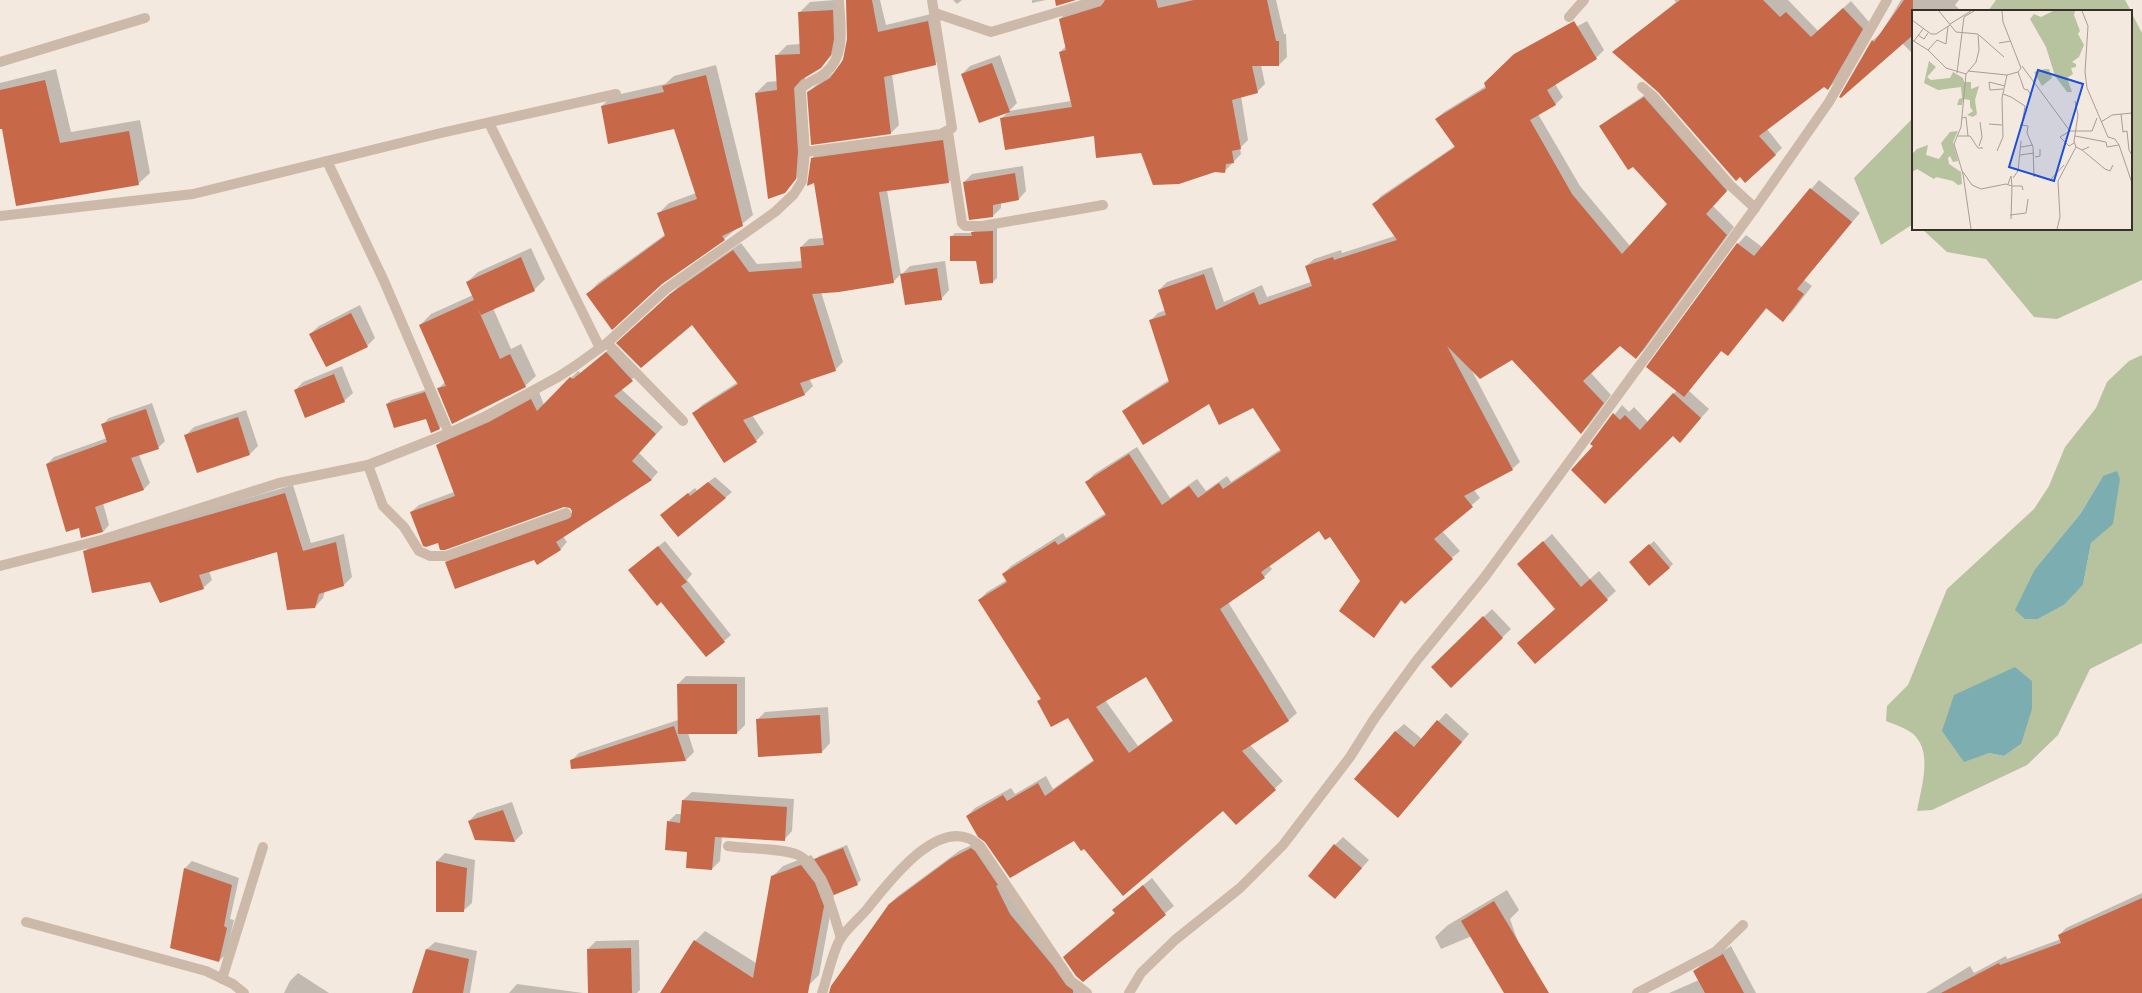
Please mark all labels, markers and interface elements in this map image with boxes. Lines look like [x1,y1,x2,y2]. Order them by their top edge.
inset map [1912,10,2132,230]

